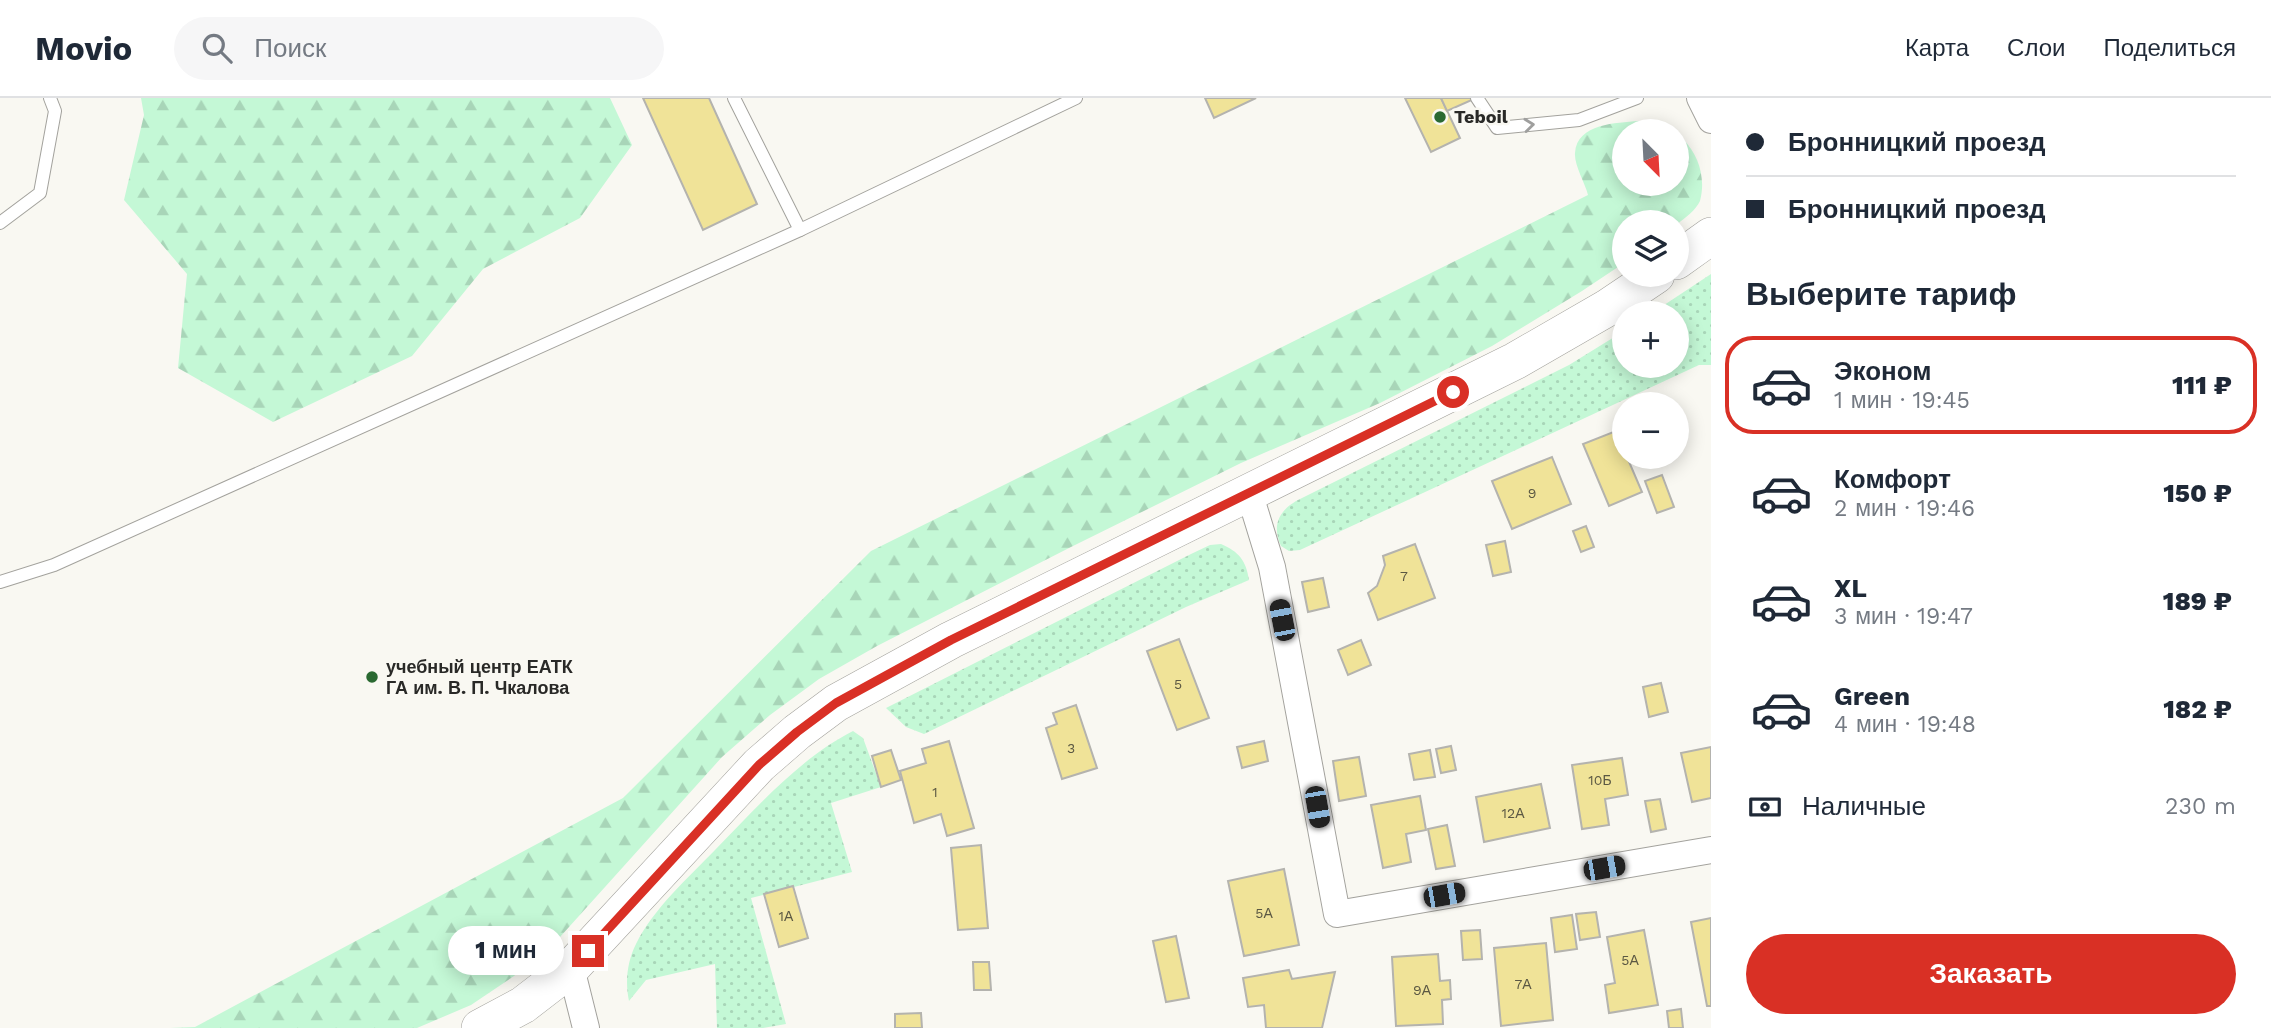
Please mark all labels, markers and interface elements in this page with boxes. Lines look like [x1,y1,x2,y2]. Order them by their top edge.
search box [174,17,664,80]
text: Movio [35,29,132,68]
icon: search [198,29,236,67]
text: Поиск [254,33,326,63]
text: Карта [1905,34,1969,62]
text: Слои [2007,34,2065,62]
text: Поделиться [2103,34,2236,62]
place label: Teboil [1454,106,1508,127]
marker: Teboil [1432,109,1448,125]
one-way arrow [1524,118,1535,133]
north arrow [1612,119,1689,196]
map controls [1612,119,1689,469]
text: Бронницкий проезд [1788,127,2046,157]
text: Бронницкий проезд [1788,194,2046,224]
button: layers [1612,210,1689,287]
text: Выберите тариф [1746,275,2017,313]
button: + [1612,301,1689,378]
icon: car [1750,354,1813,417]
text: Эконом [1834,356,1932,386]
text: 111 ₽ [2172,370,2232,400]
route start [1437,376,1469,408]
text: 1 мин · 19:45 [1834,387,1970,414]
button: − [1612,392,1689,469]
icon: car [1750,462,1813,525]
text: Комфорт [1834,464,1951,494]
text: 150 ₽ [2163,478,2232,508]
house number: 9 [1528,485,1536,501]
text: 2 мин · 19:46 [1834,495,1975,522]
house number: 7 [1400,568,1408,584]
icon: car [1750,570,1813,633]
text: XL [1834,573,1867,603]
text: 189 ₽ [2163,586,2232,616]
car [1268,597,1297,643]
text: 3 мин · 19:47 [1834,603,1973,630]
place label: учебный центр ЕАТК ГА им. В. П. Чкалова [386,656,574,698]
marker: учебный центр ЕАТК ГА им. В. П. Чкалова [364,669,380,685]
house number: 5 [1174,676,1182,692]
icon: car [1750,678,1813,741]
text: Green [1834,681,1910,711]
text: 182 ₽ [2163,694,2232,724]
text: 4 мин · 19:48 [1834,711,1976,738]
house number: 3 [1067,740,1075,756]
house number: 10Б [1588,772,1612,788]
house number: 1 [932,784,938,800]
car [1304,784,1331,830]
icon: cash [1746,788,1784,826]
text: Наличные [1802,791,1926,821]
text: 230 m [2165,793,2236,820]
house number: 12А [1502,805,1525,821]
car [1582,854,1627,882]
car [1422,881,1467,909]
house number: 5А [1255,905,1273,921]
house number: 1А [779,908,794,924]
callout: 1 мин [448,926,564,976]
button: Заказать [1746,934,2236,1014]
route end [572,935,604,967]
text: 1 мин [475,937,537,964]
house number: 5А [1621,952,1639,968]
house number: 7А [1514,976,1532,992]
house number: 9А [1413,982,1432,998]

